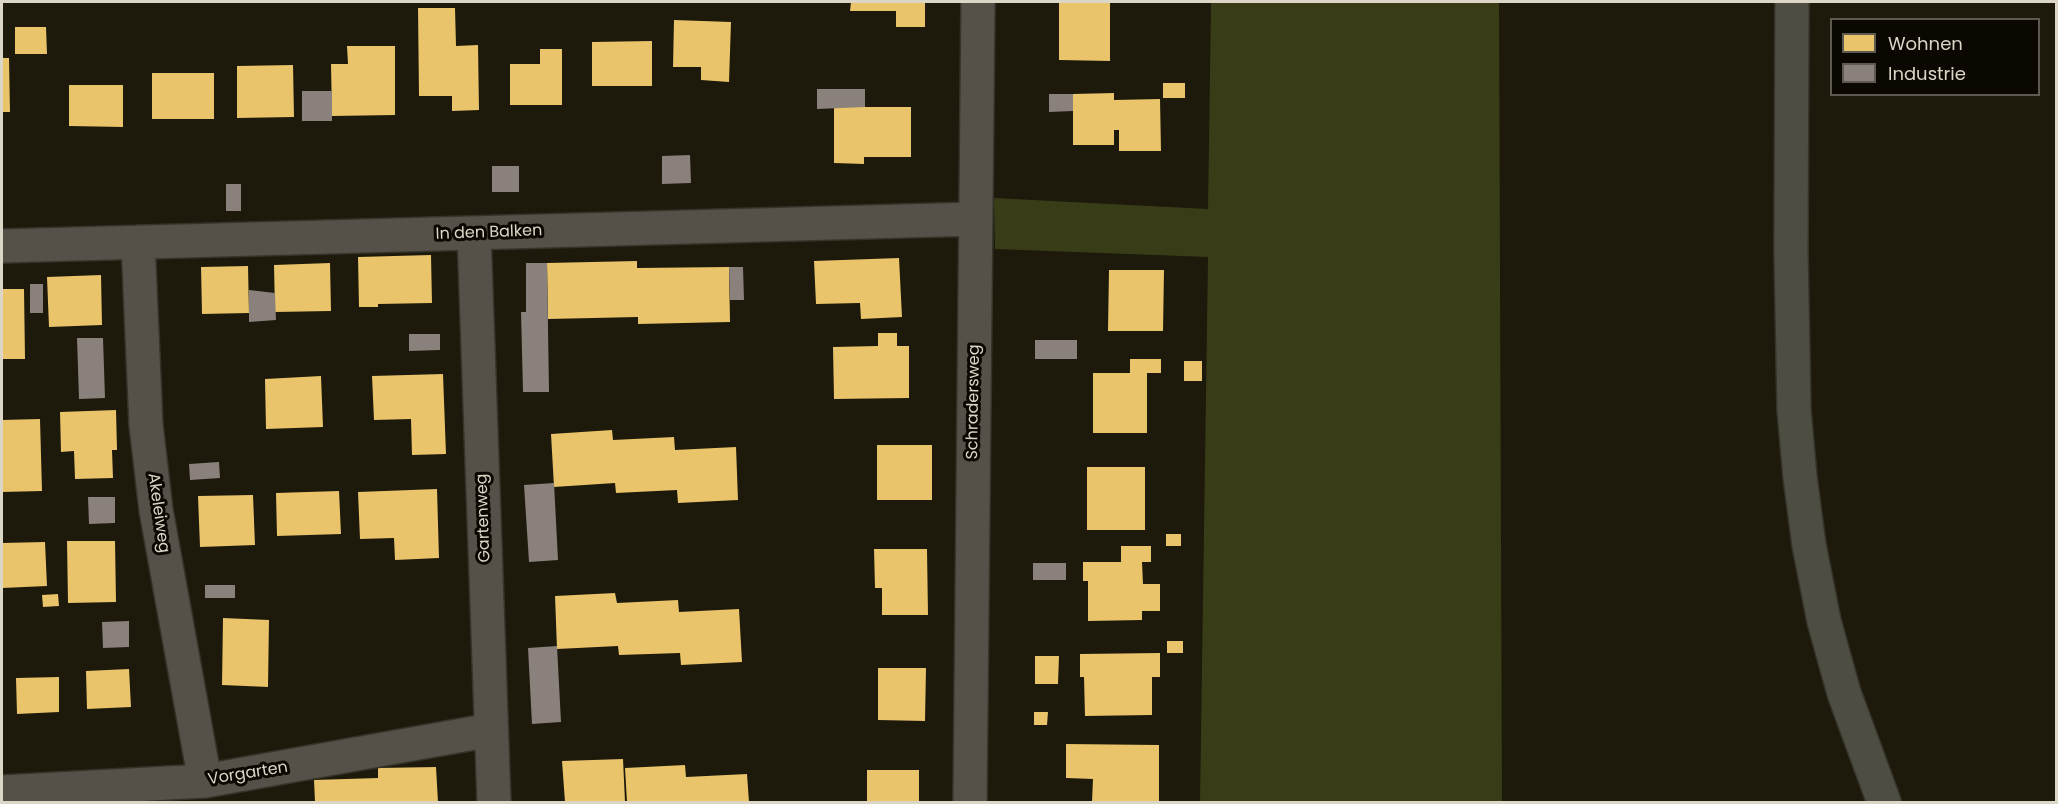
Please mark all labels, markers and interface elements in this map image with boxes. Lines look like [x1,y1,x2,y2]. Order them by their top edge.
legend [1830,18,2040,96]
text: Wohnen [1888,31,1963,56]
text: Industrie [1888,61,1966,86]
street label: In den Balken [435,222,543,244]
street label: Schradersweg [963,344,985,460]
street label: Akeleiweg [143,472,173,554]
street label: Gartenweg [473,473,495,563]
street label: Vorgarten [207,758,289,790]

